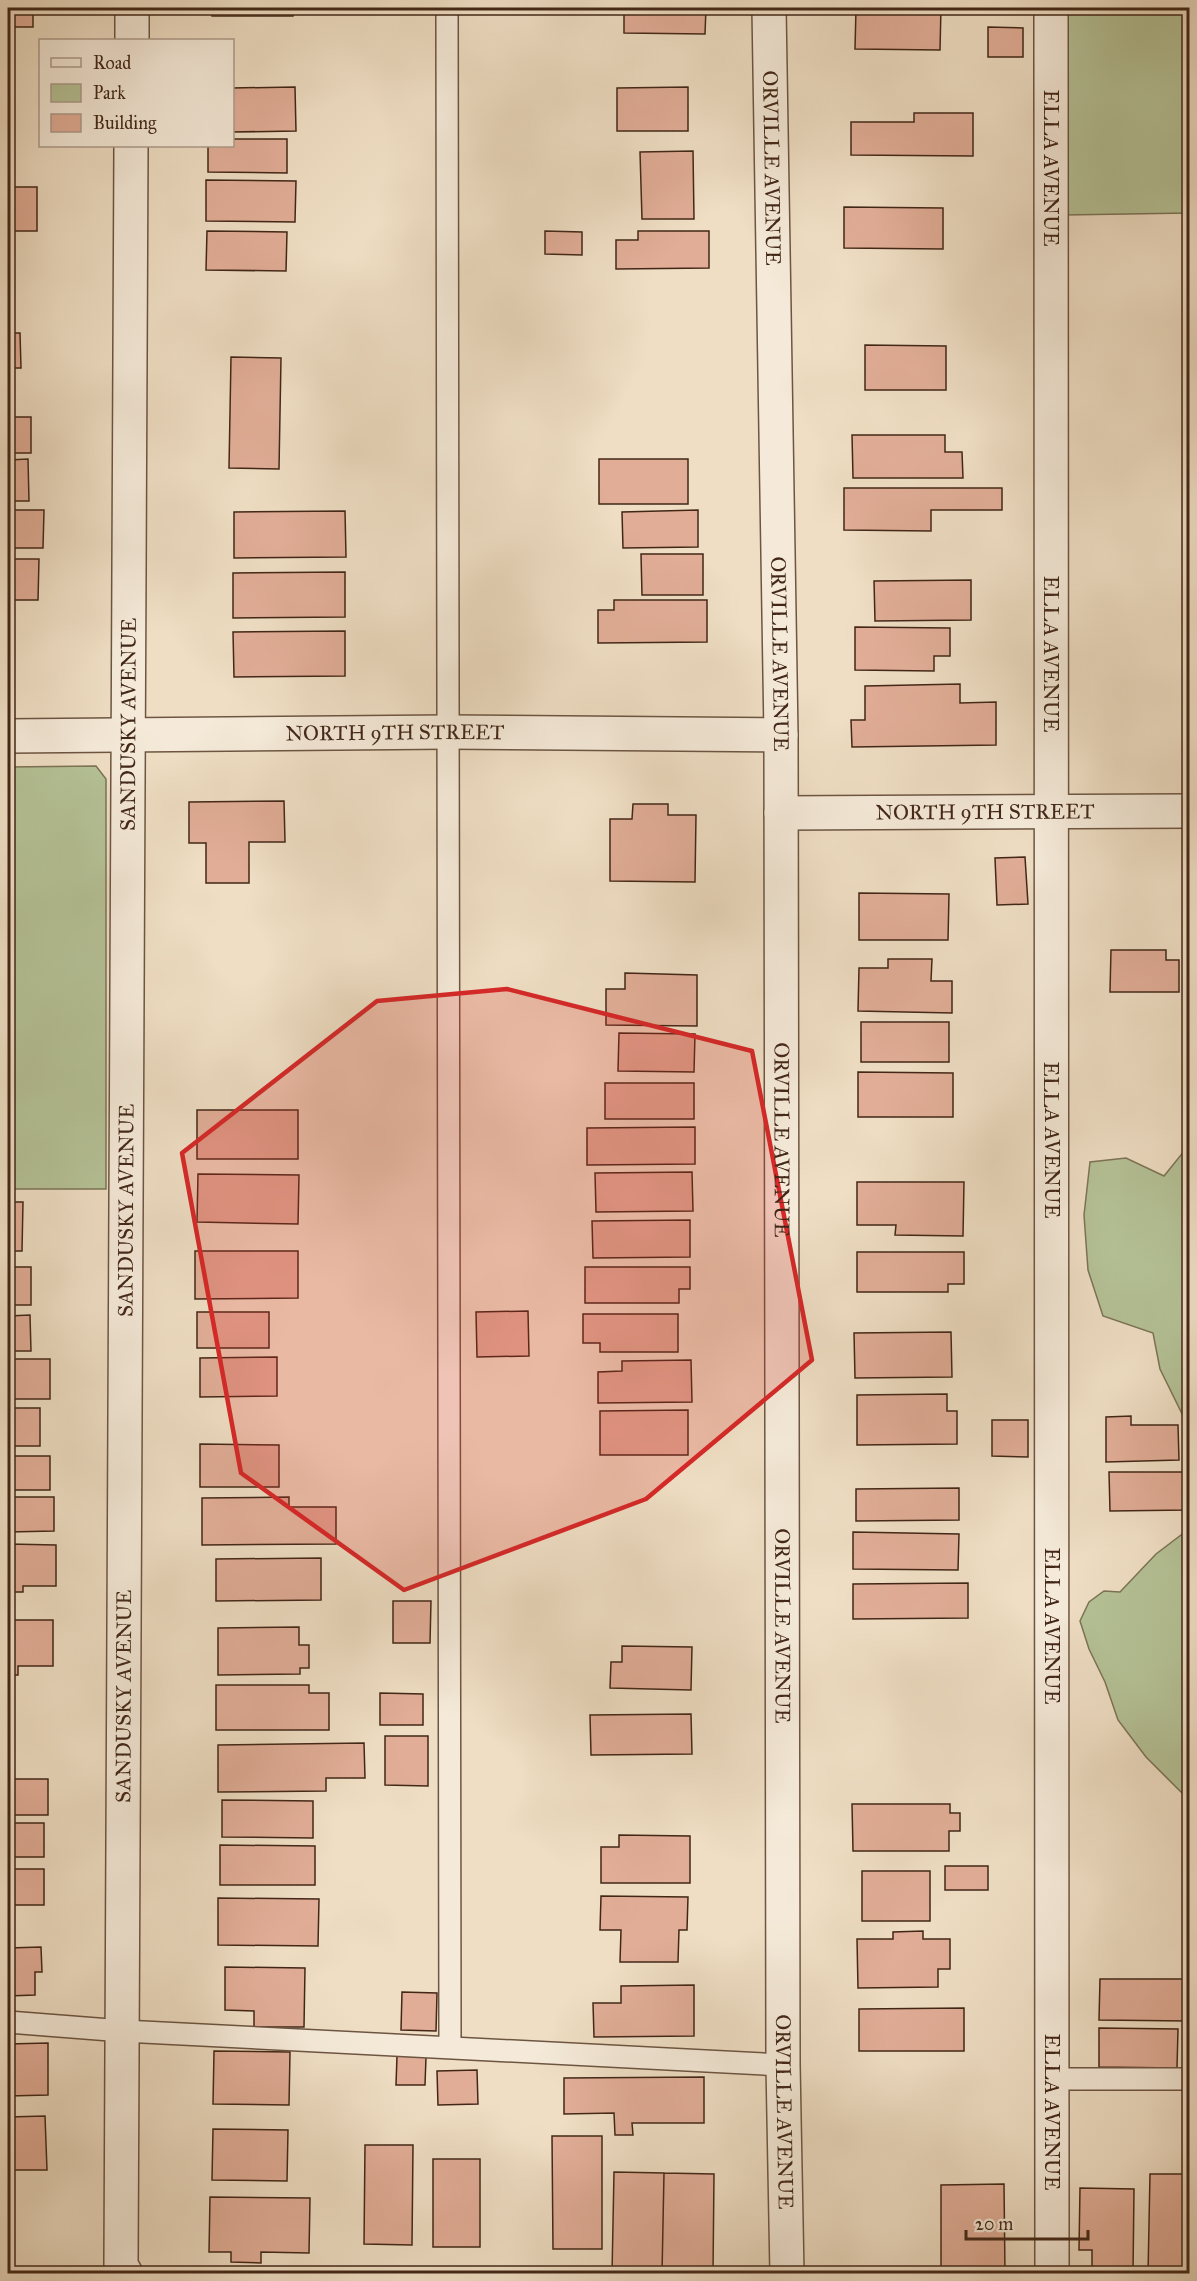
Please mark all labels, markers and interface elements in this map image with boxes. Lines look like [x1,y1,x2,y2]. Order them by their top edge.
legend [39,39,234,147]
text: Road [93,52,131,74]
street label: ORVILLE AVENUE [757,70,786,266]
text: Park [93,82,126,104]
street label: ELLA AVENUE [1038,89,1064,247]
text: Building [93,112,157,135]
street label: ORVILLE AVENUE [765,556,794,752]
street label: ELLA AVENUE [1038,575,1064,733]
street label: SANDUSKY AVENUE [115,618,142,831]
street label: NORTH 9TH STREET [285,719,505,746]
street label: NORTH 9TH STREET [875,798,1095,826]
street label: ORVILLE AVENUE [768,1042,795,1238]
street label: ELLA AVENUE [1038,1061,1065,1219]
street label: SANDUSKY AVENUE [112,1104,139,1317]
street label: ORVILLE AVENUE [769,1528,795,1724]
street label: ELLA AVENUE [1039,1547,1065,1705]
street label: SANDUSKY AVENUE [110,1590,137,1803]
street label: ORVILLE AVENUE [770,2014,799,2210]
street label: ELLA AVENUE [1039,2033,1065,2191]
scale bar [966,2203,1088,2241]
text: 20 m [975,2213,1013,2235]

